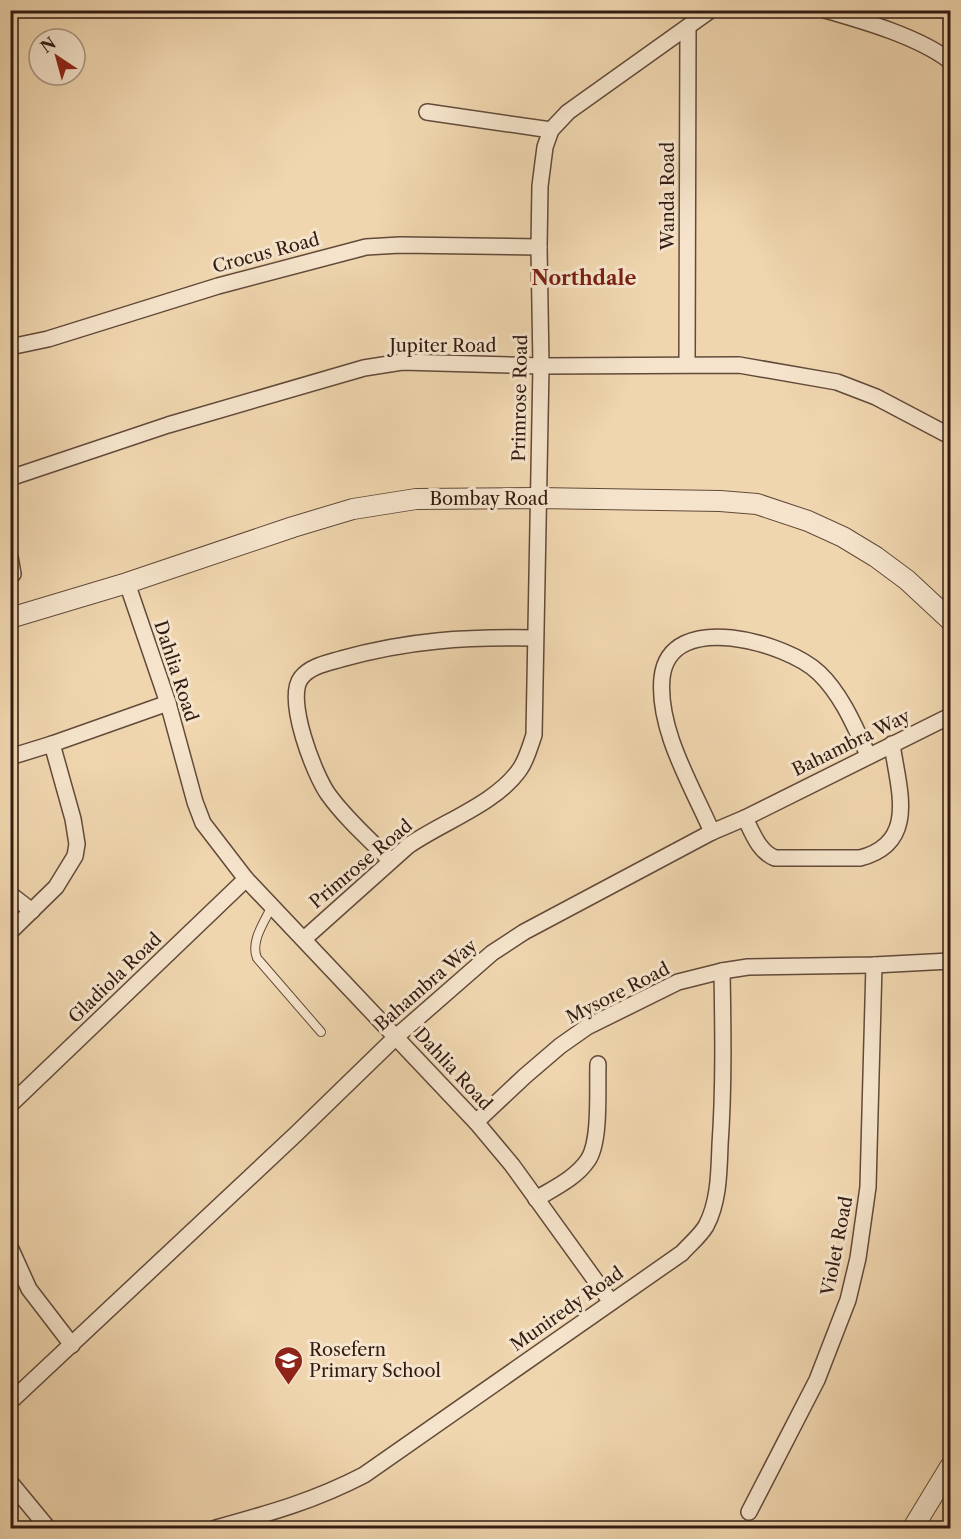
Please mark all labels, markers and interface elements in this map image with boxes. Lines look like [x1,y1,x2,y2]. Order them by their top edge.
north arrow [27,27,87,87]
text: N [37,33,60,57]
street label: Wanda Road [657,142,679,251]
street label: Crocus Road [210,228,322,278]
district label: Northdale [531,266,637,290]
street label: Primrose Road [508,334,532,462]
street label: Jupiter Road [387,335,496,357]
street label: Bombay Road [429,488,549,510]
street label: Dahlia Road [149,618,203,724]
street label: Bahambra Way [788,705,914,781]
street label: Primrose Road [305,815,417,913]
street label: Gladiola Road [64,928,166,1028]
street label: Bahambra Way [370,934,482,1035]
street label: Mysore Road [563,958,673,1028]
street label: Dahlia Road [409,1023,497,1115]
street label: Violet Road [816,1194,857,1298]
street label: Muniredy Road [506,1262,628,1356]
place label: Rosefern Primary School [309,1339,441,1382]
school or university icon: Rosefern Primary School [272,1344,304,1386]

